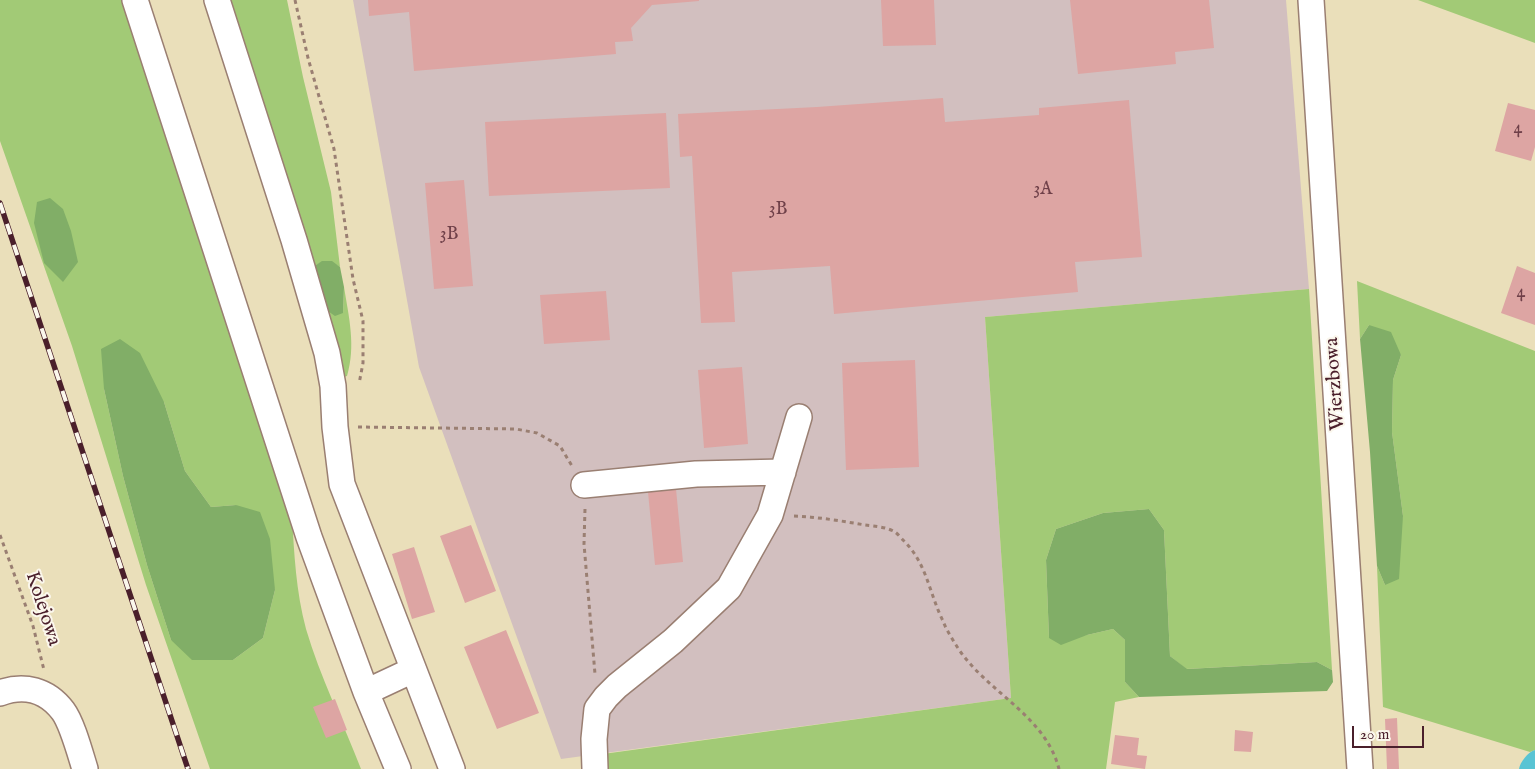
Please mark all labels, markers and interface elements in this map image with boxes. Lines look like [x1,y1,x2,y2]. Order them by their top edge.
house number: 4 [1514,118,1522,140]
house number: 3A [1034,179,1052,201]
house number: 3B [769,199,787,221]
house number: 3B [440,224,458,246]
house number: 4 [1517,282,1525,304]
street label: Wierzbowa [1321,337,1351,431]
street label: Kolejowa [19,569,65,649]
scale bar [1355,716,1428,748]
text: 20 m [1360,725,1389,744]

